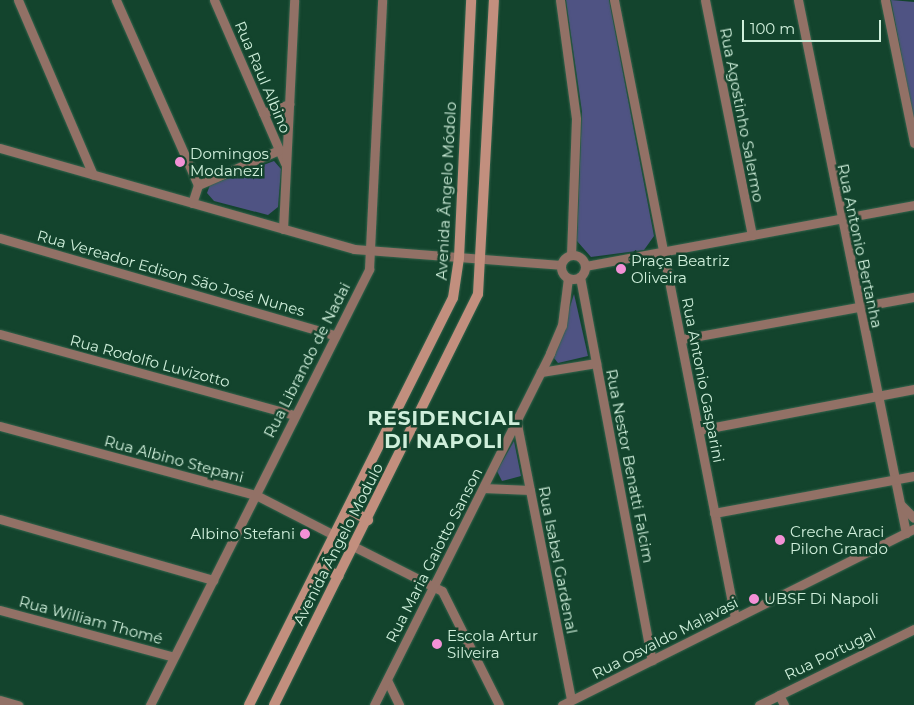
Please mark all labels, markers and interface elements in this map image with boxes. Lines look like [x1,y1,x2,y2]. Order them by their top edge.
scale bar [744,10,883,42]
street label: Rua Raul Albino [231,18,295,136]
text: 100 m [750,19,795,38]
street label: Rua Agostinho Salermo [716,26,768,204]
street label: Avenida Ângelo Módolo [432,101,460,281]
place label: Domingos Modanezi [190,144,269,179]
marker: Domingos Modanezi [174,156,186,168]
street label: Rua Antonio Bertanha [834,162,886,330]
street label: Rua Vereador Edison São José Nunes [35,226,307,320]
place label: Praça Beatriz Oliveira [631,251,730,286]
marker: Praça Beatriz Oliveira [615,263,627,275]
street label: Rua Librando de Nadai [260,279,354,441]
street label: Rua Antonio Gasparini [678,296,728,464]
street label: Rua Rodolfo Luvizotto [68,331,232,391]
street label: Rua Nestor Benatti Falcim [602,368,658,564]
district label: RESIDENCIAL DI NAPOLI [366,406,522,453]
street label: Rua Albino Stepani [102,432,246,486]
street label: Avenida Ângelo Modulo [289,460,387,628]
street label: Rua Maria Gaiotto Sanson [382,465,486,645]
street label: Rua Isabel Gardenal [535,485,581,635]
place label: Creche Araci Pilon Grando [790,522,888,557]
place label: Albino Stefani [190,525,295,543]
marker: Albino Stefani [299,528,311,540]
marker: Creche Araci Pilon Grando [774,534,786,546]
place label: UBSF Di Napoli [764,590,879,608]
street label: Rua William Thomé [17,592,165,648]
street label: Rua Osvaldo Malavasi [589,593,741,683]
marker: UBSF Di Napoli [748,593,760,605]
street label: Rua Portugal [781,624,879,684]
place label: Escola Artur Silveira [447,626,538,661]
marker: Escola Artur Silveira [431,638,443,650]

